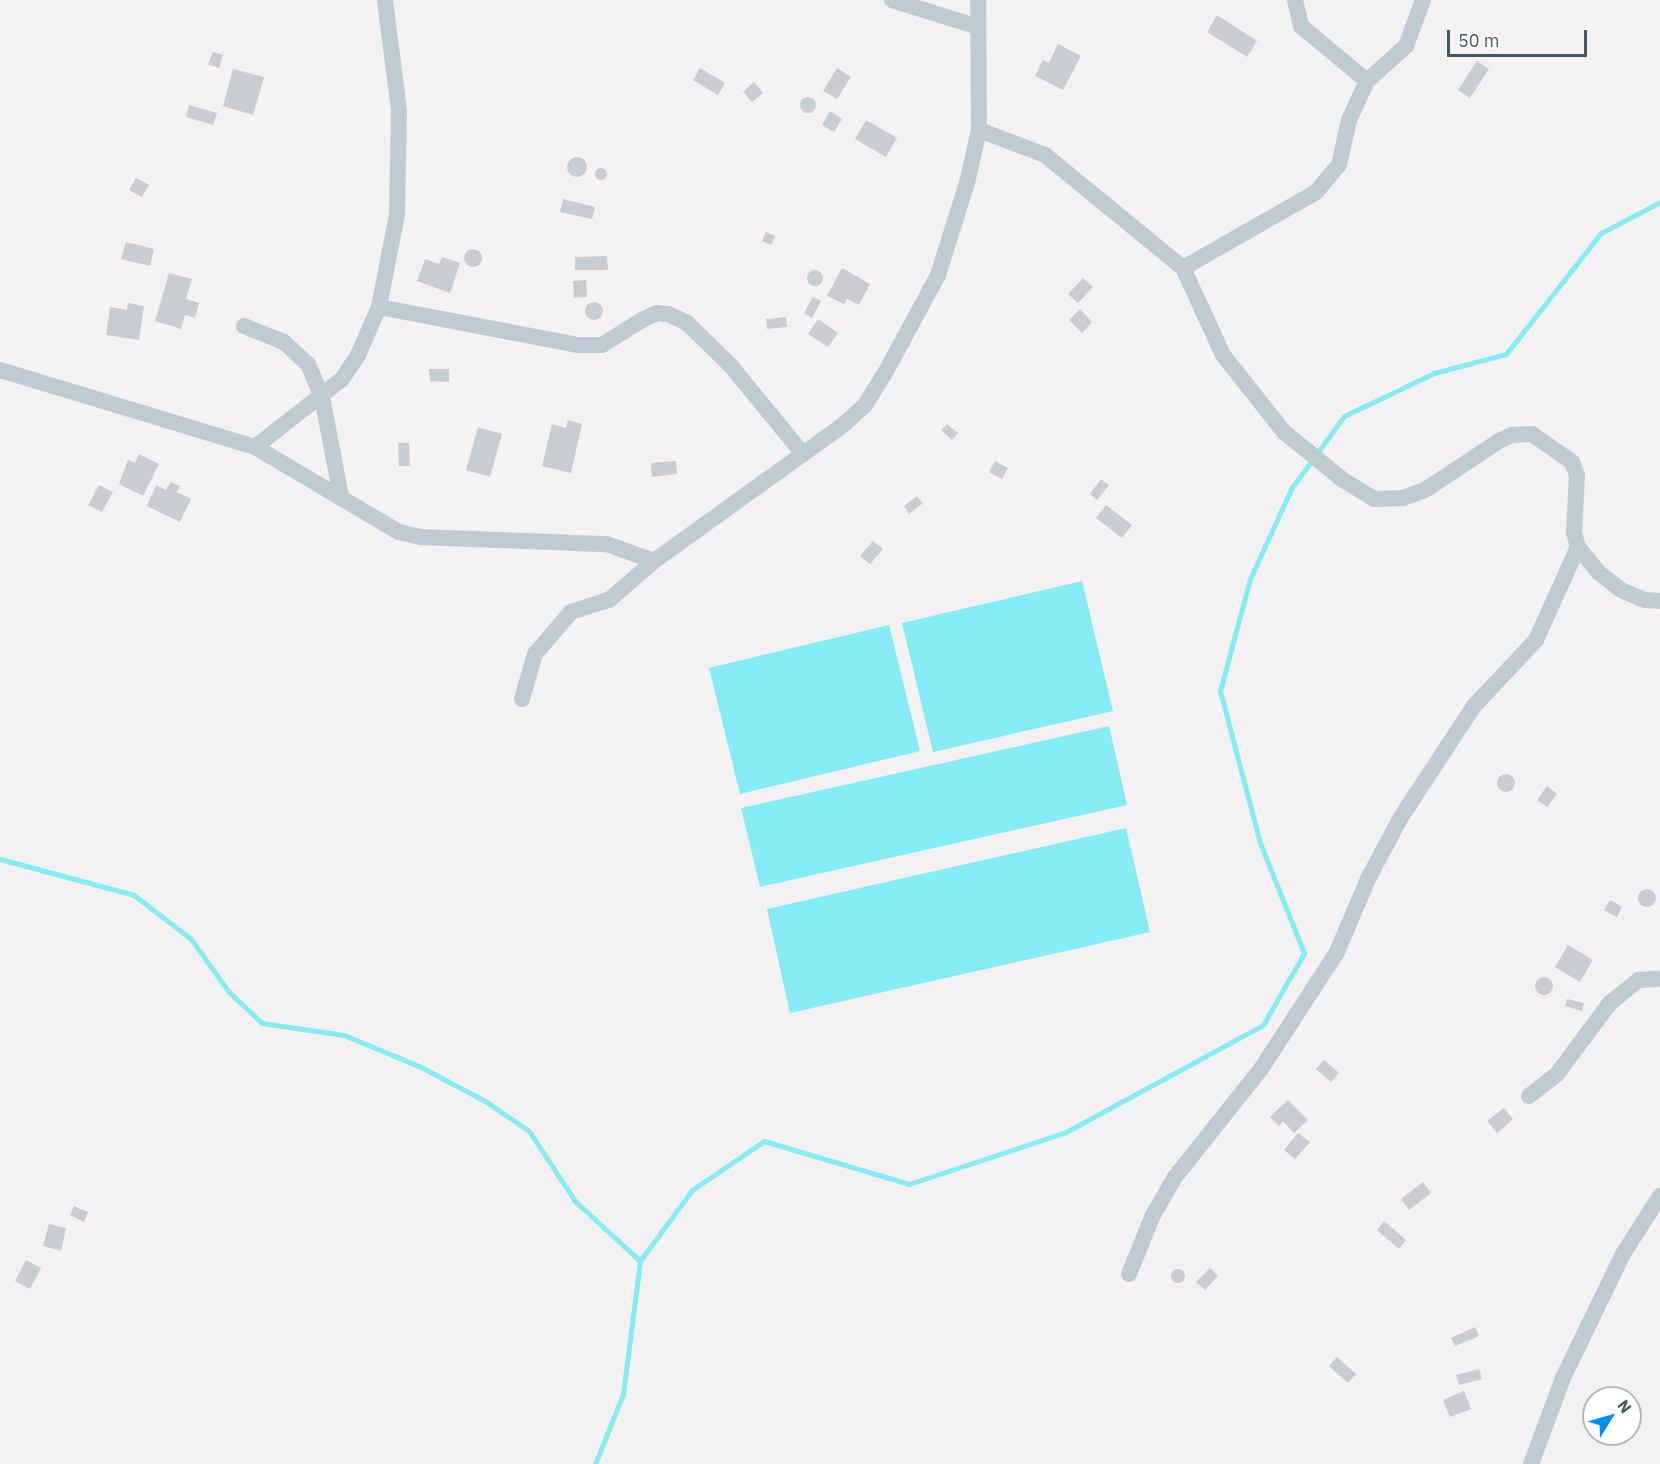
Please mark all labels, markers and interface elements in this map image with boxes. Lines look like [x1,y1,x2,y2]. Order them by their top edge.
scale bar [1450,18,1590,56]
text: 50 m [1458,29,1500,52]
north arrow [1582,1386,1642,1446]
text: N [1613,1396,1636,1417]

